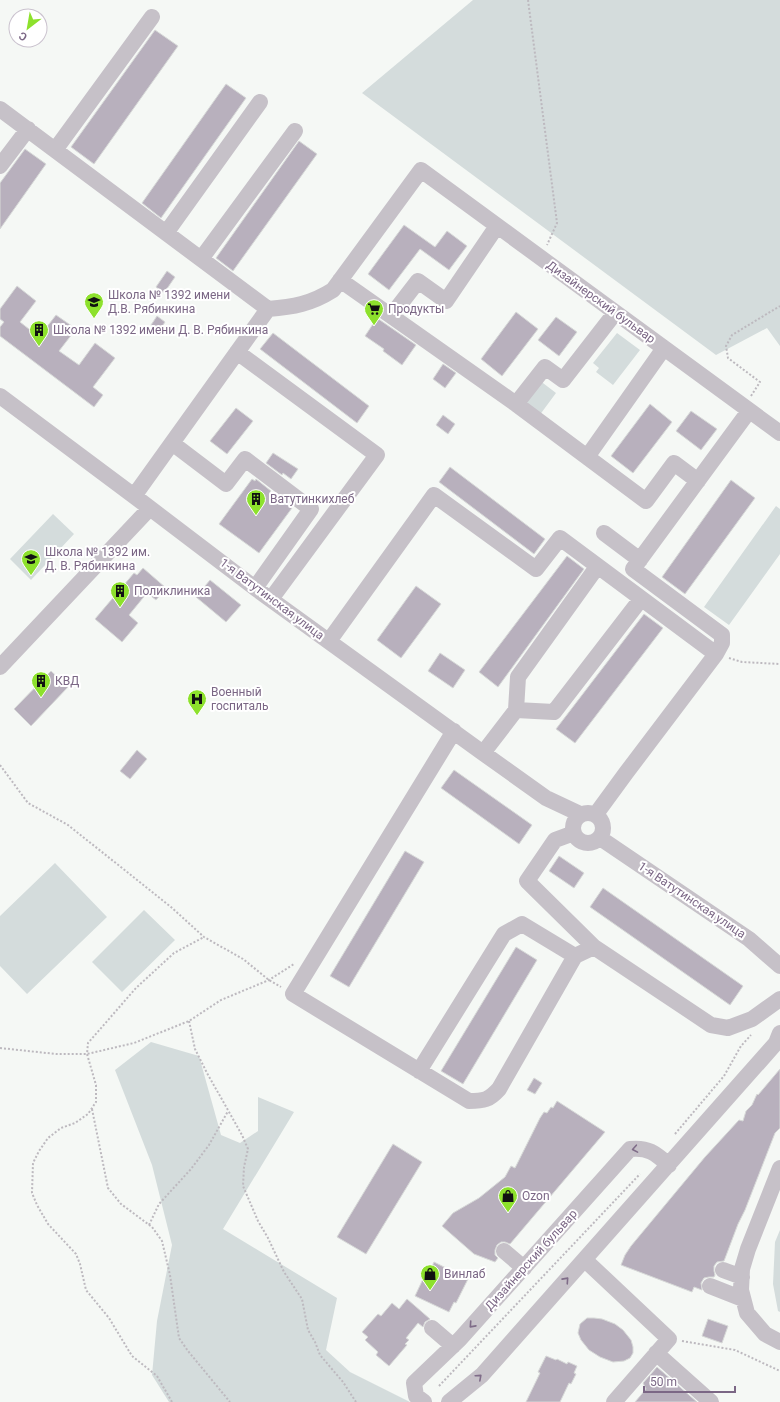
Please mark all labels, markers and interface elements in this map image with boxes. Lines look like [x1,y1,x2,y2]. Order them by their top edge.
north arrow [8,8,48,48]
text: С [17,29,30,44]
street label: Дизайнерский бульвар [544,258,658,346]
place label: Школа № 1392 имени Д.В. Рябинкина [108,288,230,316]
school or university icon: Школа № 1392 имени Д.В. Рябинкина [83,291,105,319]
supermarket icon: Продукты [363,298,385,326]
place label: Продукты [388,302,444,316]
building icon: Школа № 1392 имени Д. В. Рябинкина [28,319,50,347]
place label: Школа № 1392 имени Д. В. Рябинкина [53,323,268,337]
building icon: Ватутинкихлеб [245,488,267,516]
place label: Ватутинкихлеб [270,492,355,506]
place label: Школа № 1392 им. Д. В. Рябинкина [45,545,150,573]
school or university icon: Школа № 1392 им. Д. В. Рябинкина [20,548,42,576]
street label: 1-я Ватутинская улица [217,555,327,643]
building icon: Поликлиника [109,580,131,608]
place label: Поликлиника [134,584,210,598]
building icon: КВД [30,670,52,698]
place label: КВД [55,674,79,688]
place label: Военный госпиталь [211,685,269,713]
hospital icon: Военный госпиталь [186,688,208,716]
street label: 1-я Ватутинская улица [636,859,748,941]
one-way arrow [632,1144,639,1153]
shop icon: Ozon [497,1185,519,1213]
place label: Ozon [522,1189,550,1203]
street label: Дизайнерский бульвар [482,1207,580,1313]
shop icon: Винлаб [419,1263,441,1291]
place label: Винлаб [444,1267,486,1281]
one-way arrow [562,1278,569,1285]
one-way arrow [470,1321,477,1328]
scale bar [644,1368,735,1394]
one-way arrow [474,1374,482,1381]
text: 50 m [650,1375,677,1389]

